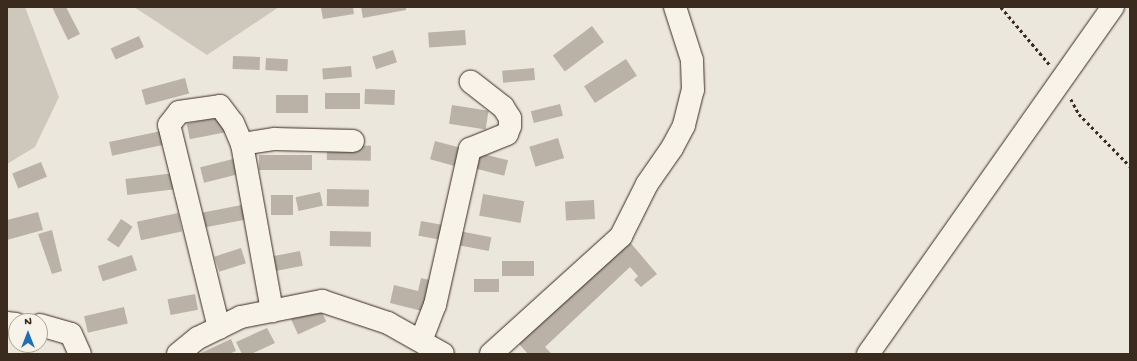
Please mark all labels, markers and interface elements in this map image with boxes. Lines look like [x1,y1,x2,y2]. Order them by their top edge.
north arrow [8,313,48,353]
text: N [24,316,32,328]

